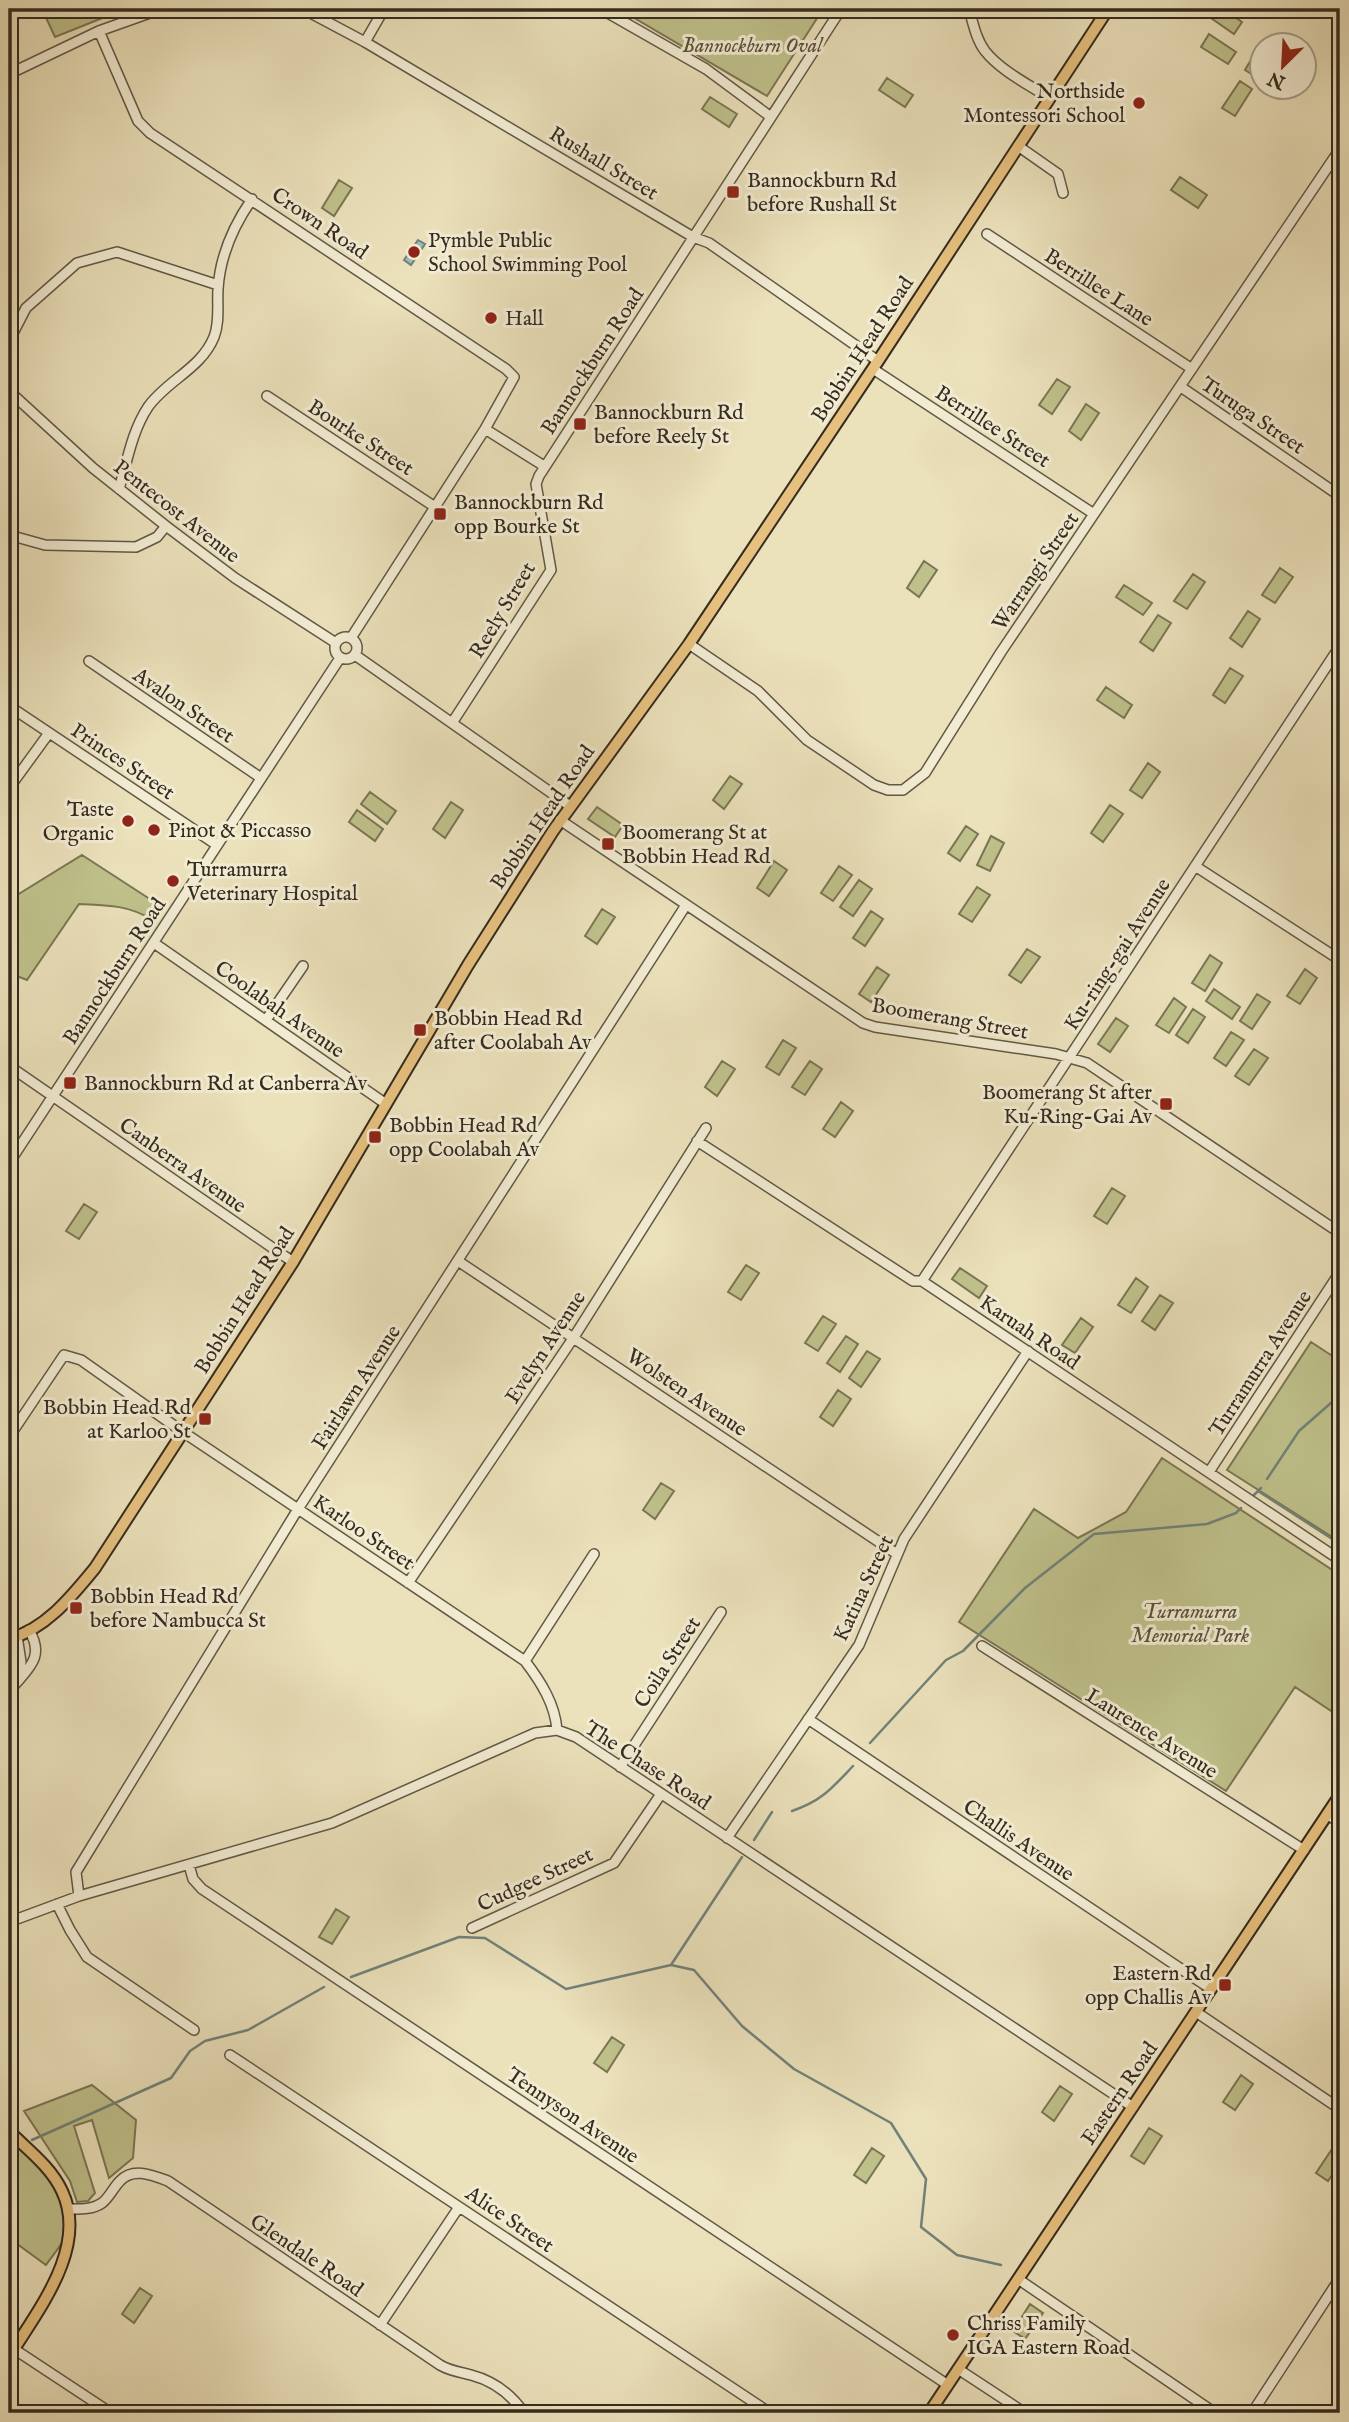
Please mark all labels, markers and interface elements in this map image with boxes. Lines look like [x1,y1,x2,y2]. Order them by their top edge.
north arrow [1248,32,1318,102]
park label: Bannockburn Oval [682,33,824,60]
text: N [1264,65,1290,94]
place label: Northside Montessori School [963,79,1125,130]
marker: Northside Montessori School [1131,95,1147,111]
street label: Rushall Street [544,121,663,207]
place label: Bannockburn Rd before Rushall St [747,168,897,219]
street label: Crown Road [266,182,373,267]
marker: Bannockburn Rd before Rushall St [725,184,741,200]
place label: Pymble Public School Swimming Pool [428,228,627,279]
street label: Berrillee Lane [1039,243,1158,334]
marker: Pymble Public School Swimming Pool [406,244,422,260]
street label: Bobbin Head Road [806,271,921,428]
street label: Bannockburn Road [536,283,651,440]
place label: Hall [505,306,544,333]
marker: Hall [483,310,499,326]
street label: Turuga Street [1195,371,1310,461]
street label: Berrillee Street [929,380,1055,475]
street label: Bourke Street [302,394,418,483]
place label: Bannockburn Rd before Reely St [594,400,744,451]
marker: Bannockburn Rd before Reely St [572,416,588,432]
street label: Pentecost Avenue [107,454,245,570]
place label: Bannockburn Rd opp Bourke St [454,490,604,541]
marker: Bannockburn Rd opp Bourke St [432,506,448,522]
street label: Warrangi Street [987,507,1086,636]
street label: Reely Street [464,558,543,664]
street label: Avalon Street [126,662,239,750]
street label: Princes Street [65,718,179,807]
street label: Bobbin Head Road [485,740,602,895]
place label: Taste Organic [43,797,114,848]
marker: Taste Organic [120,813,136,829]
place label: Pinot & Piccasso [168,818,311,845]
place label: Boomerang St at Bobbin Head Rd [622,820,771,871]
marker: Pinot & Piccasso [146,822,162,838]
marker: Boomerang St at Bobbin Head Rd [600,836,616,852]
place label: Turramurra Veterinary Hospital [186,857,358,908]
marker: Turramurra Veterinary Hospital [165,873,181,889]
street label: Ku-ring-gai Avenue [1059,873,1178,1036]
street label: Bannockburn Road [58,893,173,1050]
street label: Coolabah Avenue [209,955,350,1065]
street label: Boomerang Street [869,992,1030,1047]
place label: Bobbin Head Rd after Coolabah Av [434,1006,592,1057]
marker: Bobbin Head Rd after Coolabah Av [412,1022,428,1038]
place label: Bannockburn Rd at Canberra Av [84,1071,368,1098]
marker: Bannockburn Rd at Canberra Av [62,1075,78,1091]
place label: Boomerang St after Ku-Ring-Gai Av [982,1080,1153,1131]
marker: Boomerang St after Ku-Ring-Gai Av [1158,1096,1174,1112]
street label: Canberra Avenue [113,1112,251,1220]
place label: Bobbin Head Rd opp Coolabah Av [389,1113,540,1164]
marker: Bobbin Head Rd opp Coolabah Av [367,1129,383,1145]
street label: Bobbin Head Road [189,1221,302,1379]
street label: Turramurra Avenue [1204,1285,1319,1442]
street label: Evelyn Avenue [500,1286,593,1409]
street label: Karuah Road [974,1290,1085,1377]
street label: Fairlawn Avenue [307,1320,408,1455]
street label: Wolsten Avenue [621,1343,752,1444]
place label: Bobbin Head Rd at Karloo St [43,1395,192,1446]
marker: Bobbin Head Rd at Karloo St [197,1411,213,1427]
street label: Karloo Street [307,1489,419,1577]
street label: Katina Street [828,1531,901,1646]
place label: Bobbin Head Rd before Nambucca St [90,1584,266,1635]
park label: Turramurra Memorial Park [1131,1599,1250,1650]
marker: Bobbin Head Rd before Nambucca St [68,1600,84,1616]
street label: Coila Street [629,1612,708,1714]
street label: Laurence Avenue [1080,1683,1223,1786]
street label: The Chase Road [579,1715,716,1818]
street label: Challis Avenue [957,1794,1079,1889]
street label: Cudgee Street [473,1842,598,1919]
place label: Eastern Rd opp Challis Av [1085,1961,1212,2012]
marker: Eastern Rd opp Challis Av [1217,1977,1233,1993]
street label: Eastern Road [1076,2036,1165,2151]
street label: Tennyson Avenue [501,2062,644,2171]
street label: Alice Street [459,2180,559,2260]
street label: Glendale Road [244,2208,369,2304]
place label: Chriss Family IGA Eastern Road [967,2311,1131,2362]
marker: Chriss Family IGA Eastern Road [945,2327,961,2343]

